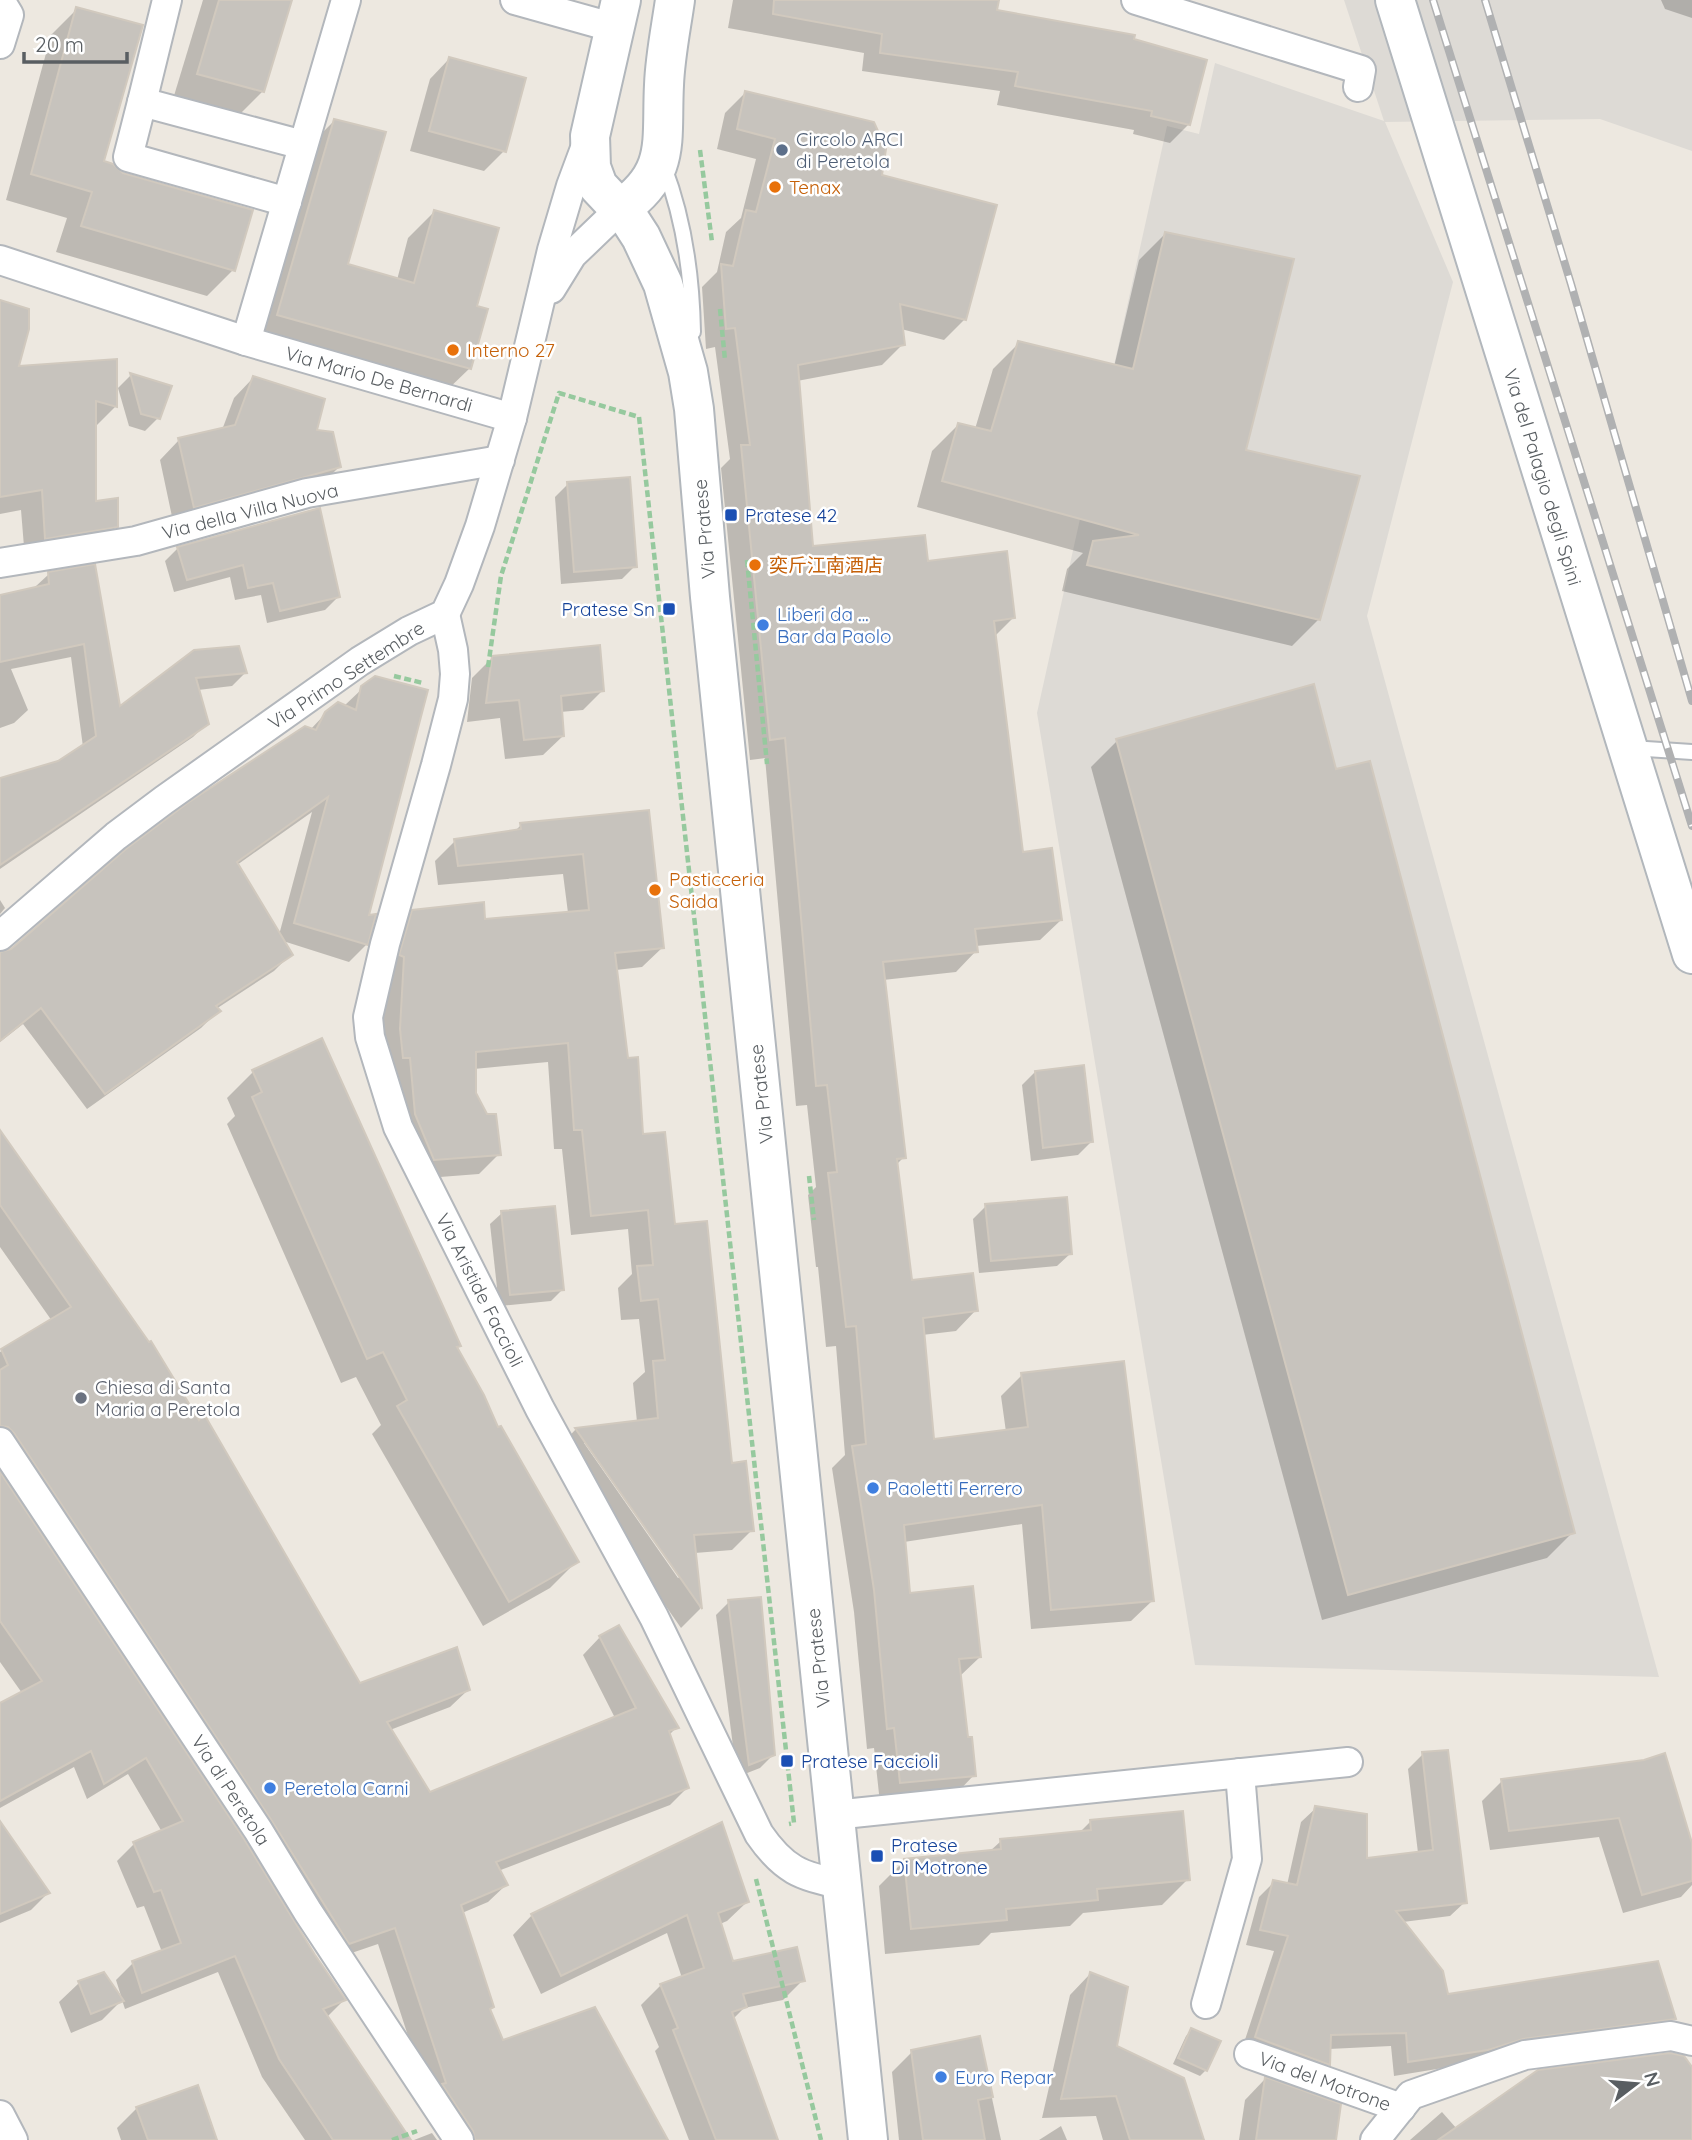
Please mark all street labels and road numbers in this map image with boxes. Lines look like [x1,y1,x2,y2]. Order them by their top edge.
street label: Via Mario De Bernardi [283,341,475,417]
street label: Via del Palagio degli Spini [1499,366,1587,588]
street label: Via della Villa Nuova [159,477,341,545]
street label: Via Pratese [688,478,720,580]
street label: Via Primo Settembre [263,616,429,734]
street label: Via Pratese [744,1043,778,1145]
street label: Via Aristide Faccioli [431,1209,529,1371]
street label: Via Pratese [801,1607,835,1709]
street label: Via di Peretola [186,1730,276,1850]
street label: Via del Motrone [1256,2046,1394,2116]

